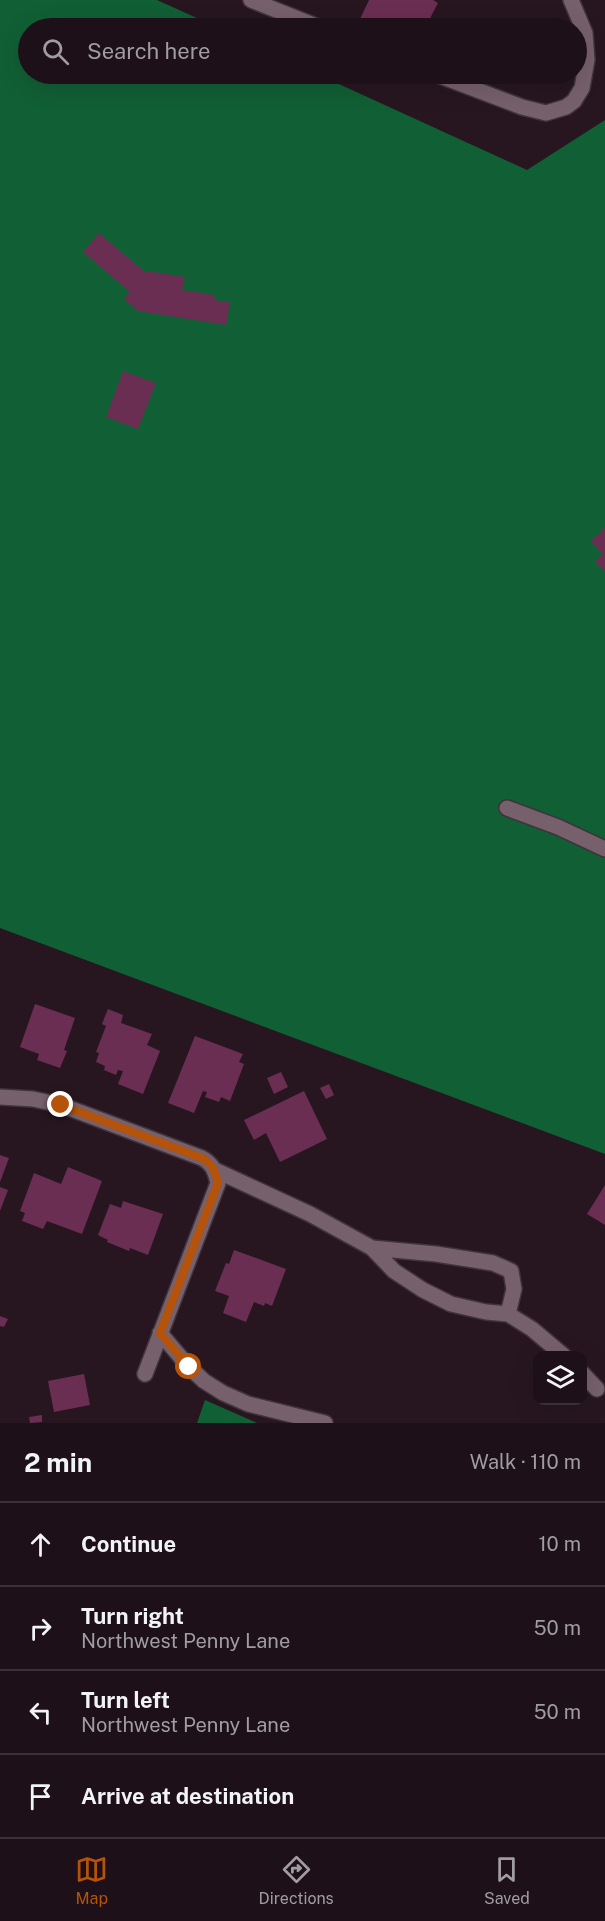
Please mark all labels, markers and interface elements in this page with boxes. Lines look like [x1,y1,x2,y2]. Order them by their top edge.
search box [18,18,587,84]
icon: search [39,35,72,68]
text: Search here [87,38,211,64]
route end [47,1091,73,1117]
map controls [533,1351,587,1405]
button: layers [533,1351,587,1405]
route start [175,1353,201,1379]
text: 2 min [24,1447,92,1478]
text: Walk · 110 m [470,1450,581,1474]
icon: ahead [24,1528,57,1561]
text: Continue [81,1531,176,1557]
text: 10 m [538,1532,581,1556]
text: Turn right [81,1603,184,1629]
icon: right [24,1612,57,1645]
text: 50 m [534,1616,581,1640]
text: Northwest Penny Lane [81,1629,290,1653]
text: Turn left [81,1687,170,1713]
icon: left [24,1696,57,1729]
text: 50 m [534,1700,581,1724]
text: Northwest Penny Lane [81,1713,290,1737]
icon: arrive [24,1780,57,1813]
text: Arrive at destination [81,1783,294,1809]
tab: Map [75,1853,108,1908]
tab: Directions [259,1853,334,1908]
tab: Saved [484,1853,530,1908]

